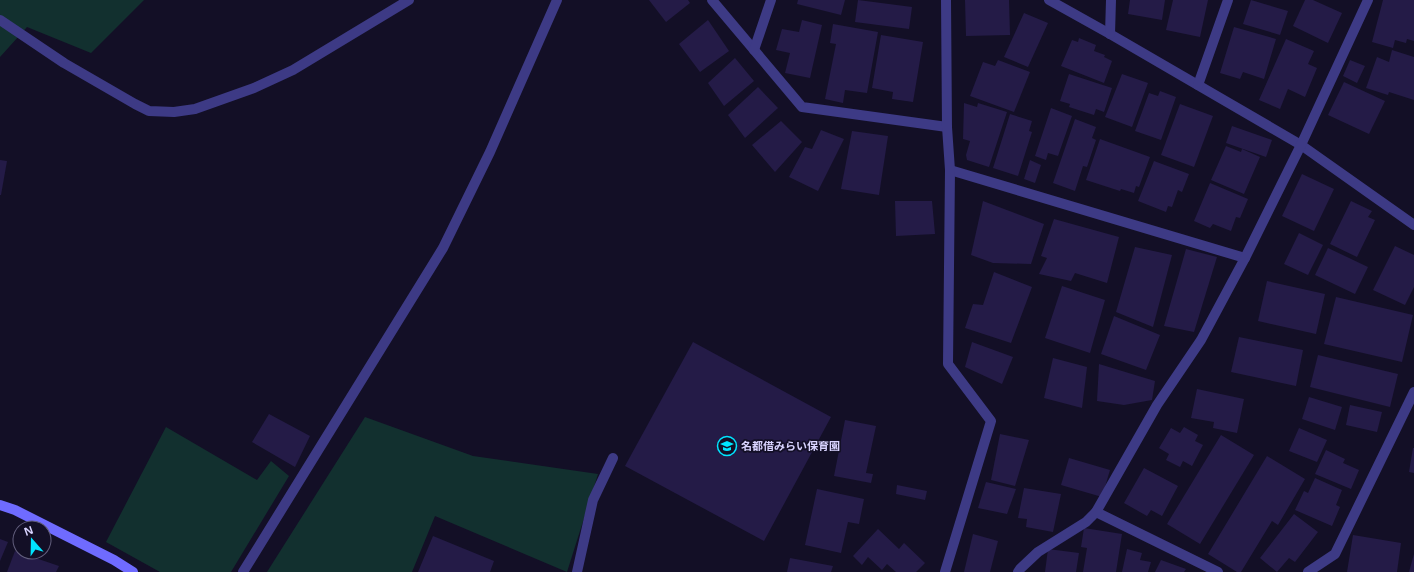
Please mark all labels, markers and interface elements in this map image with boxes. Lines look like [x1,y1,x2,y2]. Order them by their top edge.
school or university icon: 名都借みらい保育園 [716,435,738,457]
place label: 名都借みらい保育園 [741,438,840,453]
north arrow [12,520,52,560]
text: N [22,522,35,539]

